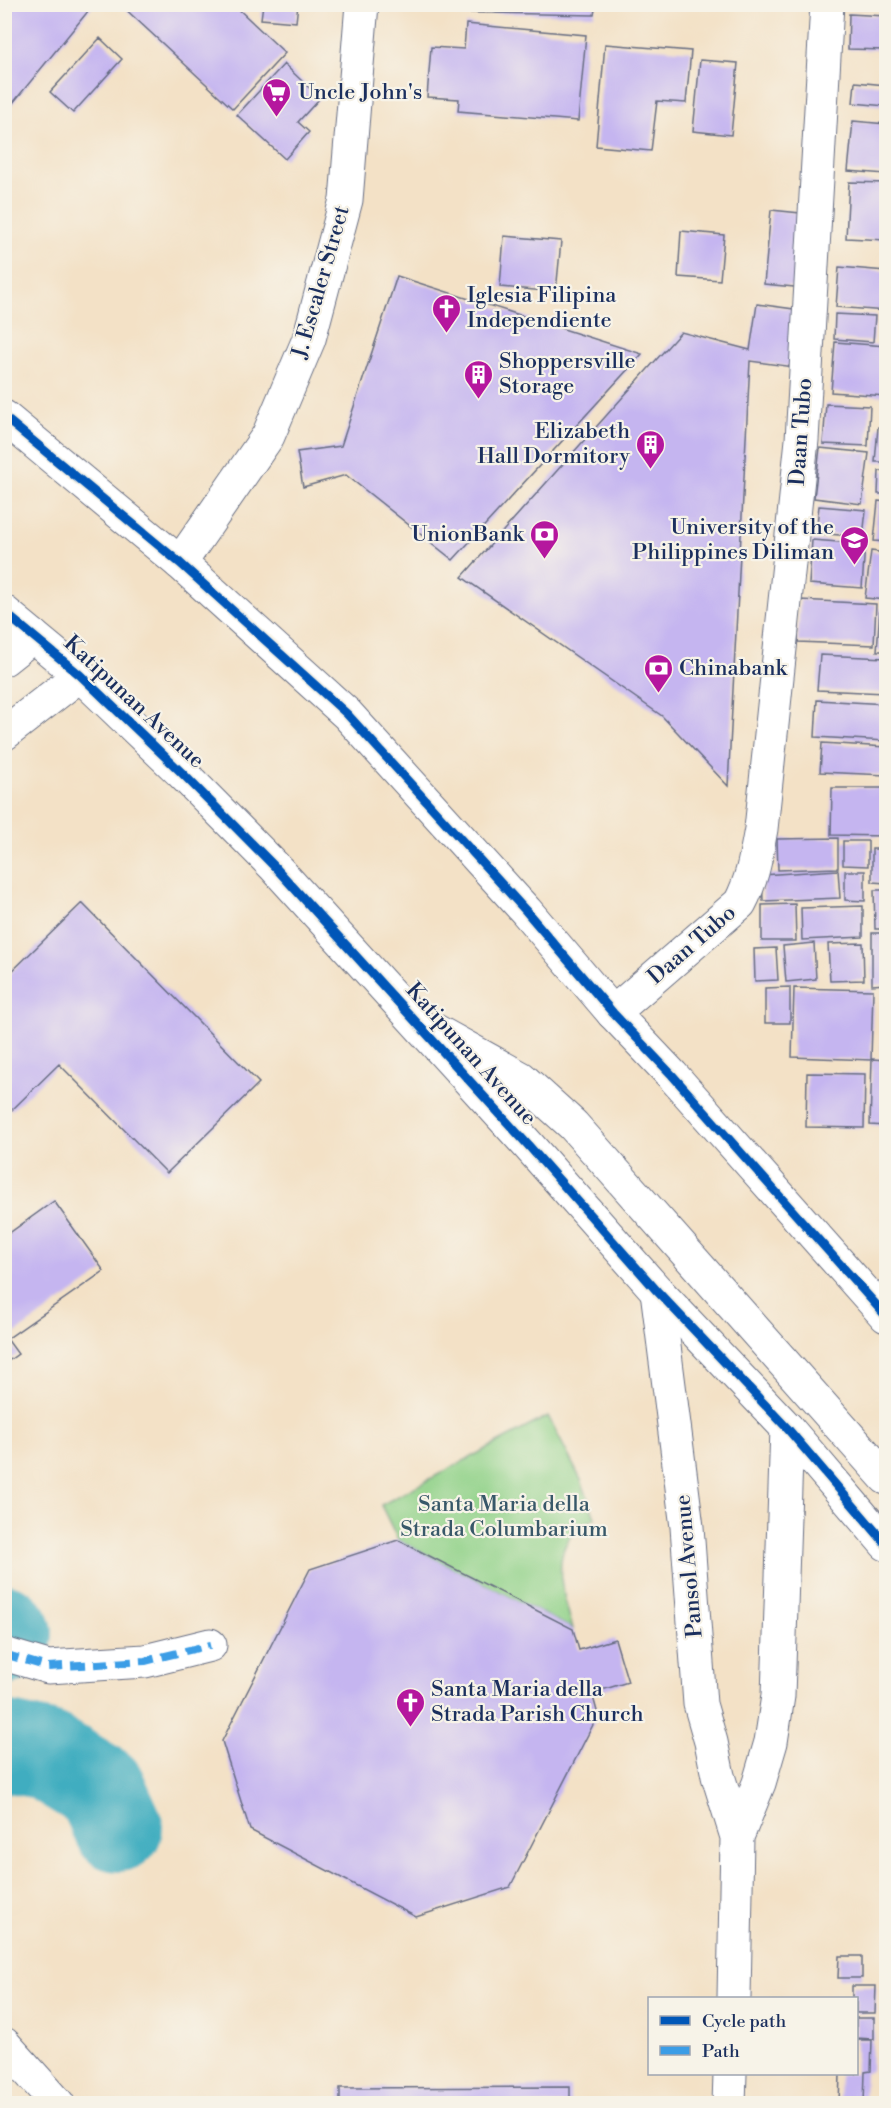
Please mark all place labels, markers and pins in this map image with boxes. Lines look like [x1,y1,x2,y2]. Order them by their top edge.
supermarket icon: Uncle John's [261,76,293,118]
place label: Uncle John's [298,79,422,106]
place label: Iglesia Filipina Independiente [467,282,617,334]
church icon: Iglesia Filipina Independiente [430,292,462,334]
place label: Shoppersville Storage [499,348,636,400]
building icon: Shoppersville Storage [462,358,494,400]
place label: Elizabeth Hall Dormitory [477,418,630,470]
building icon: Elizabeth Hall Dormitory [635,428,667,470]
place label: University of the Philippines Diliman [632,514,834,566]
bank icon: UnionBank [529,518,561,560]
place label: UnionBank [411,521,526,548]
school or university icon: University of the Philippines Diliman [839,524,871,566]
bank icon: Chinabank [642,652,674,694]
place label: Chinabank [679,655,789,682]
place label: Santa Maria della Strada Parish Church [431,1676,644,1728]
church icon: Santa Maria della Strada Parish Church [394,1686,426,1728]

